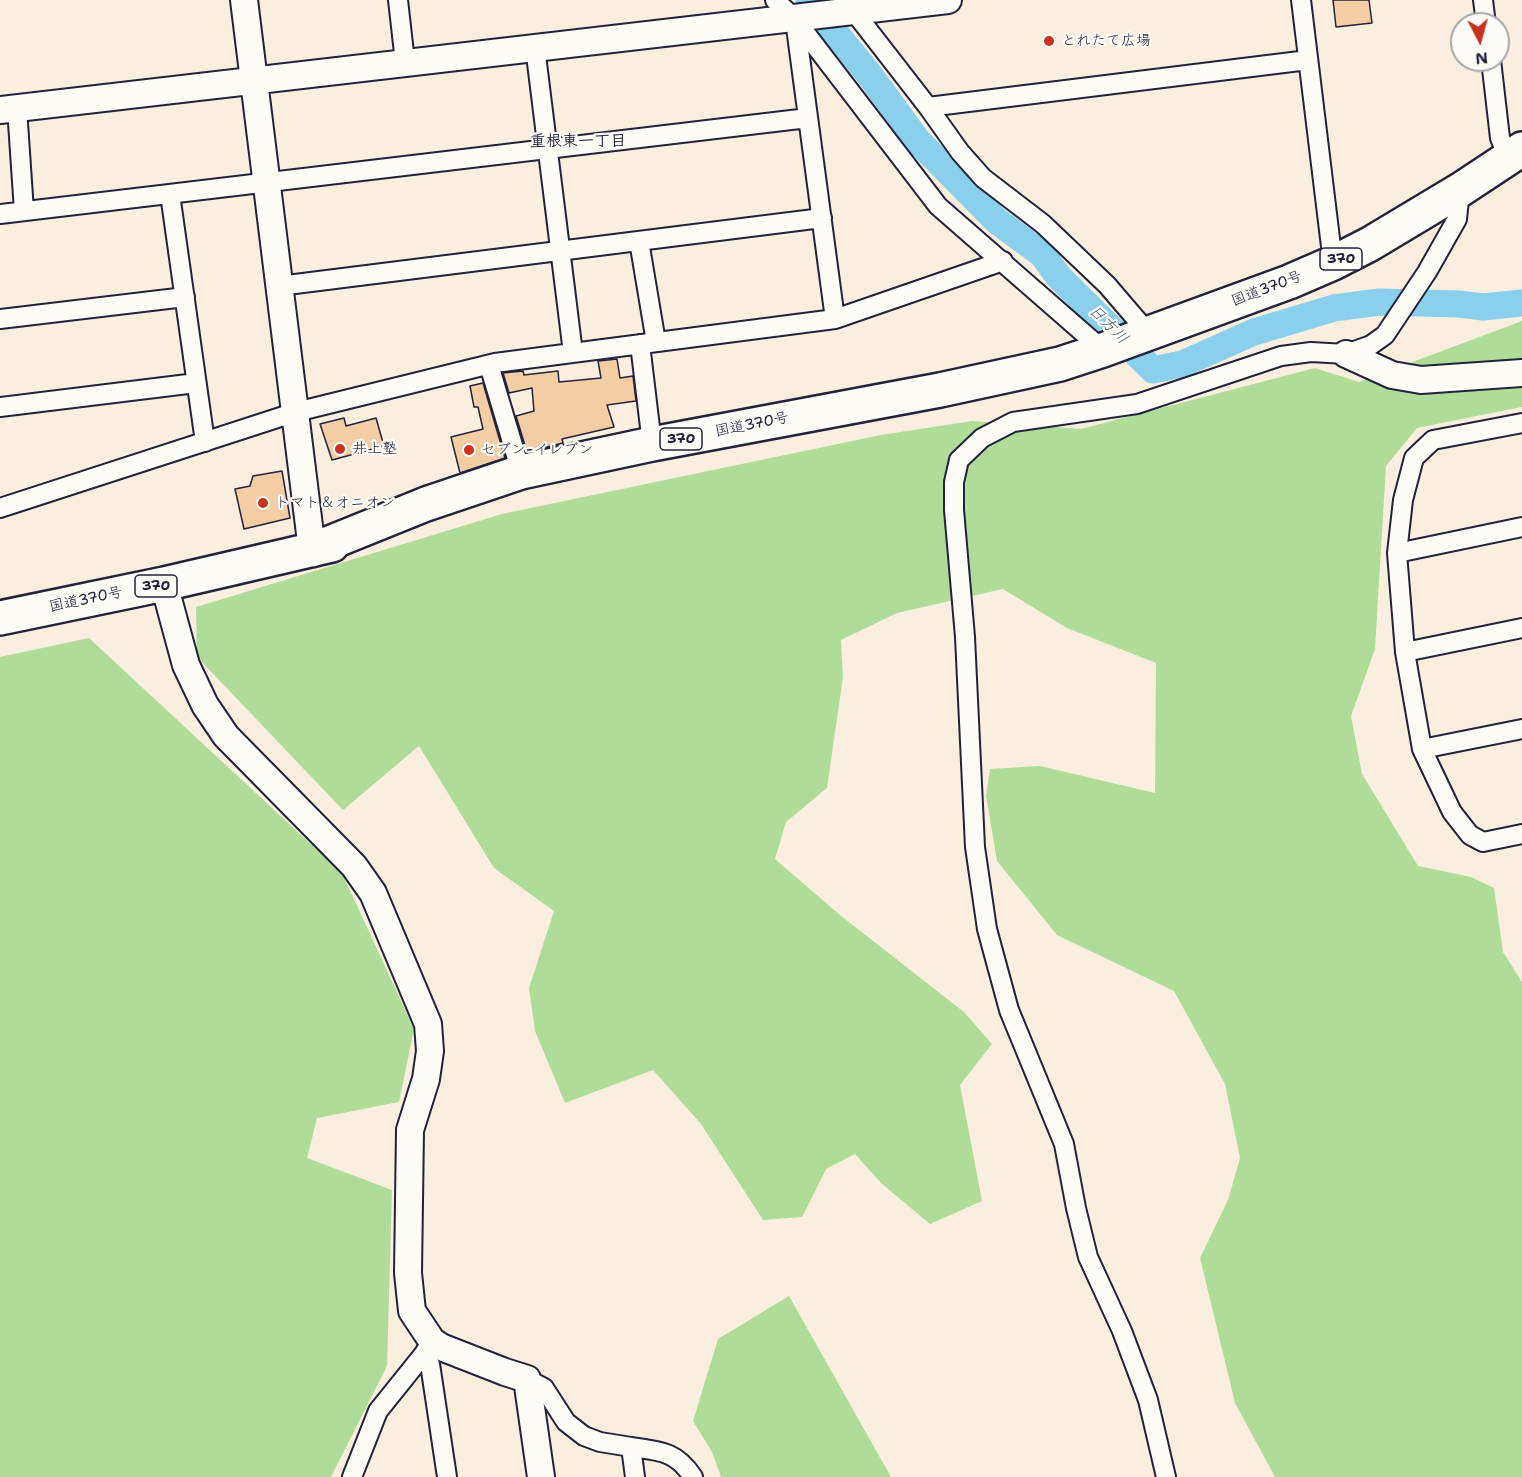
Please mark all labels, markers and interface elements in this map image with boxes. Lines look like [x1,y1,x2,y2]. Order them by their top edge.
north arrow [1450,12,1510,72]
place label: とれたて広場 [1061,32,1151,50]
marker: とれたて広場 [1042,34,1056,48]
text: N [1474,47,1489,70]
district label: 重根東一丁目 [530,132,626,152]
road number: 370 [1320,248,1362,270]
street label: 国道370号 [1229,267,1305,311]
water label: 日方川 [1084,301,1132,349]
street label: 国道370号 [714,409,790,441]
road number: 370 [660,428,702,450]
place label: 井上塾 [352,440,397,458]
place label: セブン-イレブン [481,441,593,459]
marker: 井上塾 [333,442,347,456]
marker: セブン-イレブン [462,443,476,457]
place label: トマト＆オニオン [275,494,395,512]
marker: トマト＆オニオン [256,496,270,510]
road number: 370 [135,575,177,597]
street label: 国道370号 [48,583,124,617]

